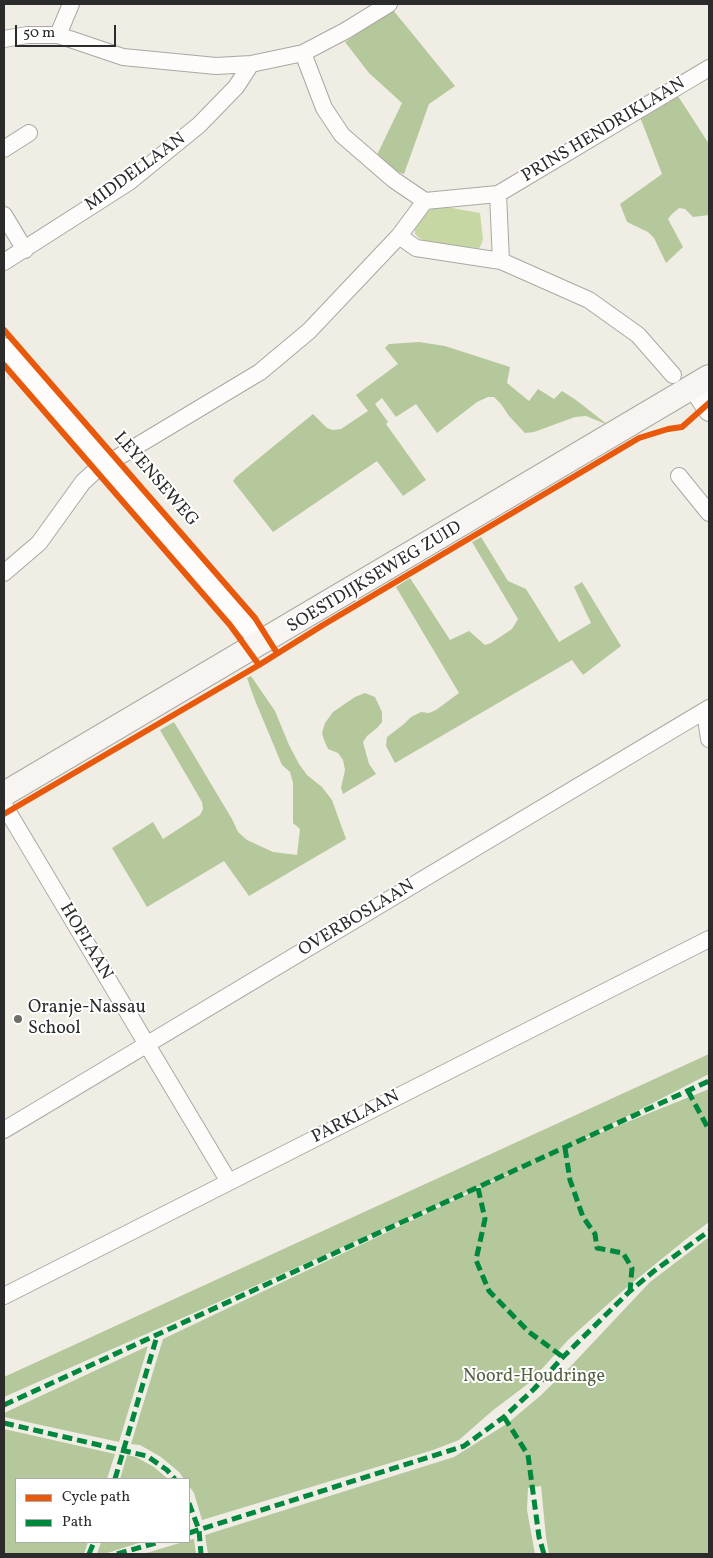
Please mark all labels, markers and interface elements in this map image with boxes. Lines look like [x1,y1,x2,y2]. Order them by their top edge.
scale bar [18,15,119,47]
text: 50 m [23,23,55,44]
street label: PRINS HENDRIKLAAN [518,74,690,188]
street label: MIDDELLAAN [81,129,191,217]
street label: LEYENSEWEG [108,428,202,532]
street label: SOESTDIJKSEWEG ZUID [284,517,466,639]
street label: OVERBOSLAAN [295,876,419,962]
street label: HOFLAAN [54,900,116,984]
place label: Oranje-Nassau School [28,998,146,1040]
marker: Oranje-Nassau School [12,1013,24,1025]
street label: PARKLAAN [309,1087,403,1149]
park label: Noord-Houdringe [463,1367,605,1389]
legend [15,1478,190,1543]
text: Cycle path [62,1487,130,1508]
text: Path [62,1512,92,1533]

